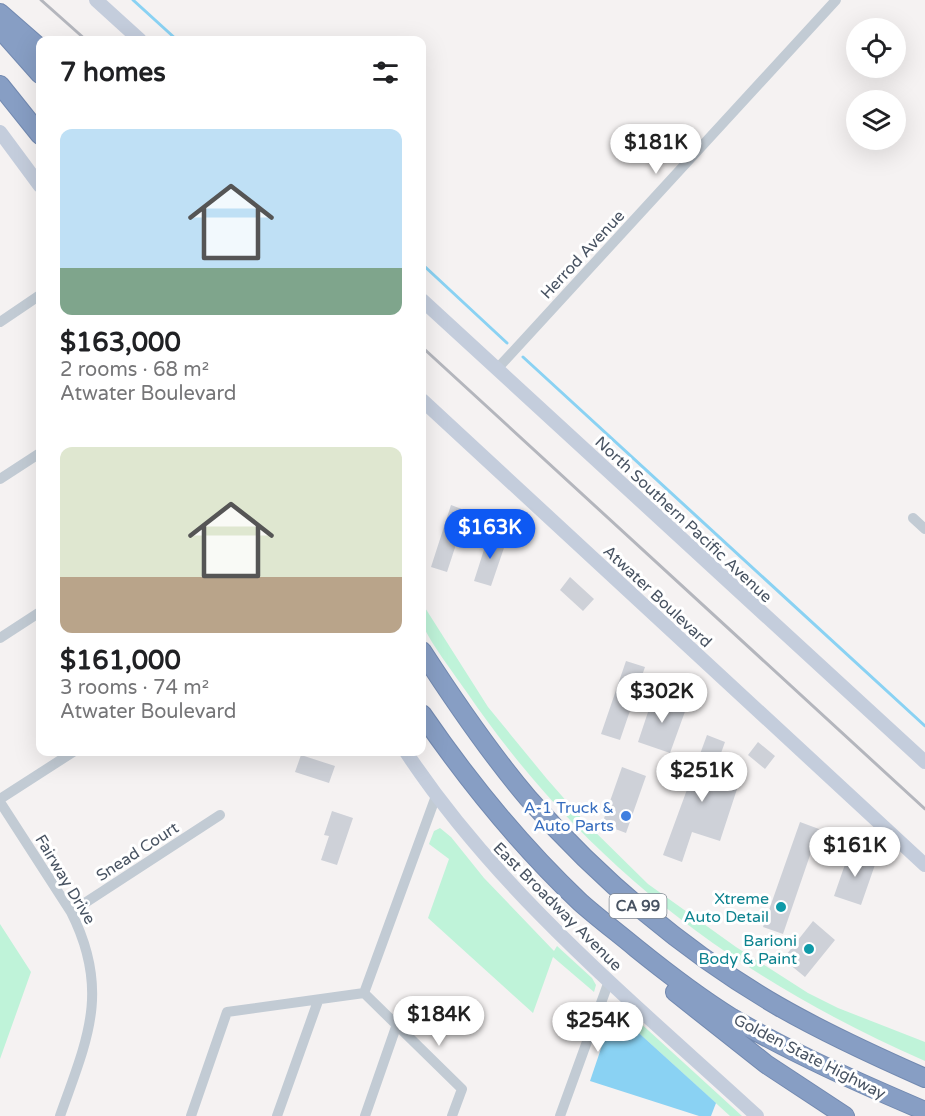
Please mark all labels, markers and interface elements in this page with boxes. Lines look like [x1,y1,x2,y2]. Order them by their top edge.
map controls [846,18,906,150]
button: locate [846,18,906,78]
icon: filters [369,56,402,89]
text: 7 homes [60,57,166,88]
button: layers [846,90,906,150]
pin: $181K [614,124,698,175]
text: $181K [624,131,688,155]
icon: home [177,168,285,276]
street label: Herrod Avenue [536,206,629,303]
text: $163,000 [60,327,181,358]
text: 2 rooms · 68 m² [60,358,209,382]
text: Atwater Boulevard [60,382,236,406]
street label: North Southern Pacific Avenue [591,432,776,607]
icon: home [177,486,285,594]
pin: $163K [448,509,532,560]
text: $163K [458,516,522,540]
street label: Atwater Boulevard [599,541,716,652]
text: $161,000 [60,645,181,676]
pin: $302K [620,673,704,724]
text: 3 rooms · 74 m² [60,676,209,700]
text: $302K [630,680,694,704]
text: Atwater Boulevard [60,700,236,724]
pin: $251K [660,752,744,803]
text: $251K [670,759,734,783]
place label: A-1 Truck & Auto Parts [524,798,614,836]
marker: A-1 Truck & Auto Parts [619,809,633,823]
street label: Snead Court [93,818,183,886]
pin: $161K [813,827,897,878]
street label: Fairway Drive [31,831,100,928]
text: $161K [823,834,887,858]
street label: East Broadway Avenue [489,838,626,975]
place label: Xtreme Auto Detail [684,889,769,927]
road number: CA 99 [610,894,666,918]
marker: Xtreme Auto Detail [774,900,788,914]
place label: Barioni Body & Paint [699,931,797,969]
marker: Barioni Body & Paint [802,942,816,956]
pin: $184K [397,996,481,1047]
pin: $254K [556,1002,640,1053]
text: $184K [407,1003,471,1027]
text: $254K [566,1009,630,1033]
street label: Golden State Highway [730,1010,889,1104]

